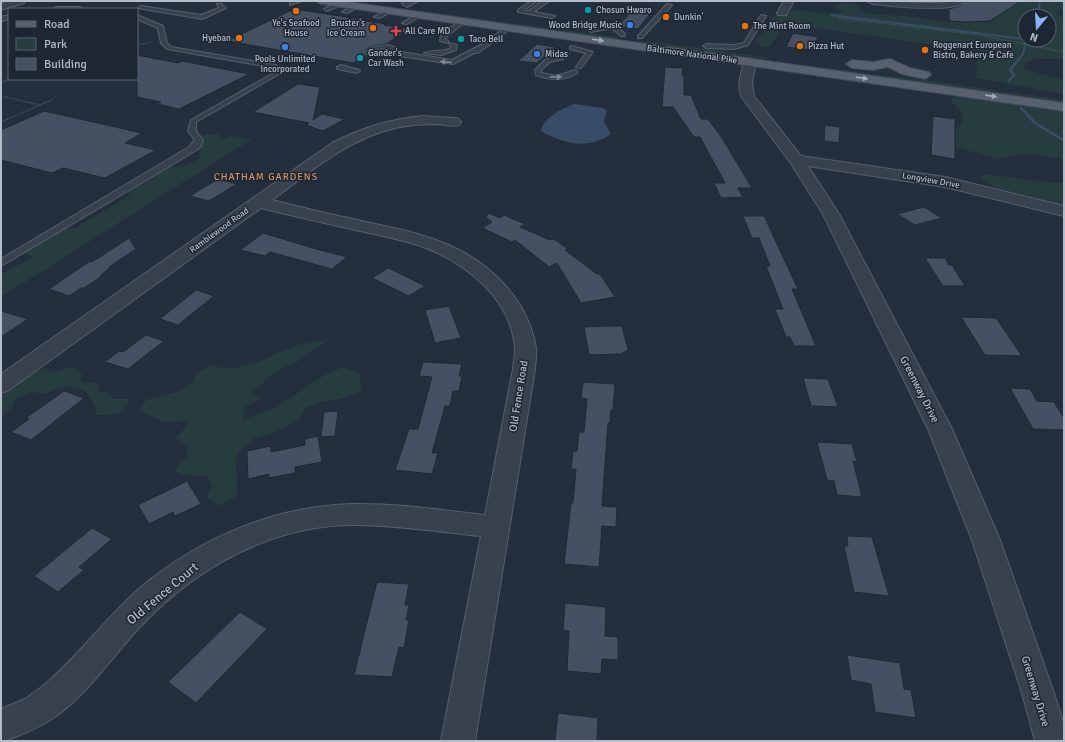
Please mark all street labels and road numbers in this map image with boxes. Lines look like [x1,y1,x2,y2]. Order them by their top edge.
street label: Baltimore National Pike [646,43,738,66]
street label: Longview Drive [901,170,961,191]
street label: Ramblewood Road [188,205,251,256]
street label: Greenway Drive [897,354,942,425]
street label: Old Fence Road [506,359,531,433]
street label: Old Fence Court [124,559,202,628]
street label: Greenway Drive [1019,654,1052,728]

